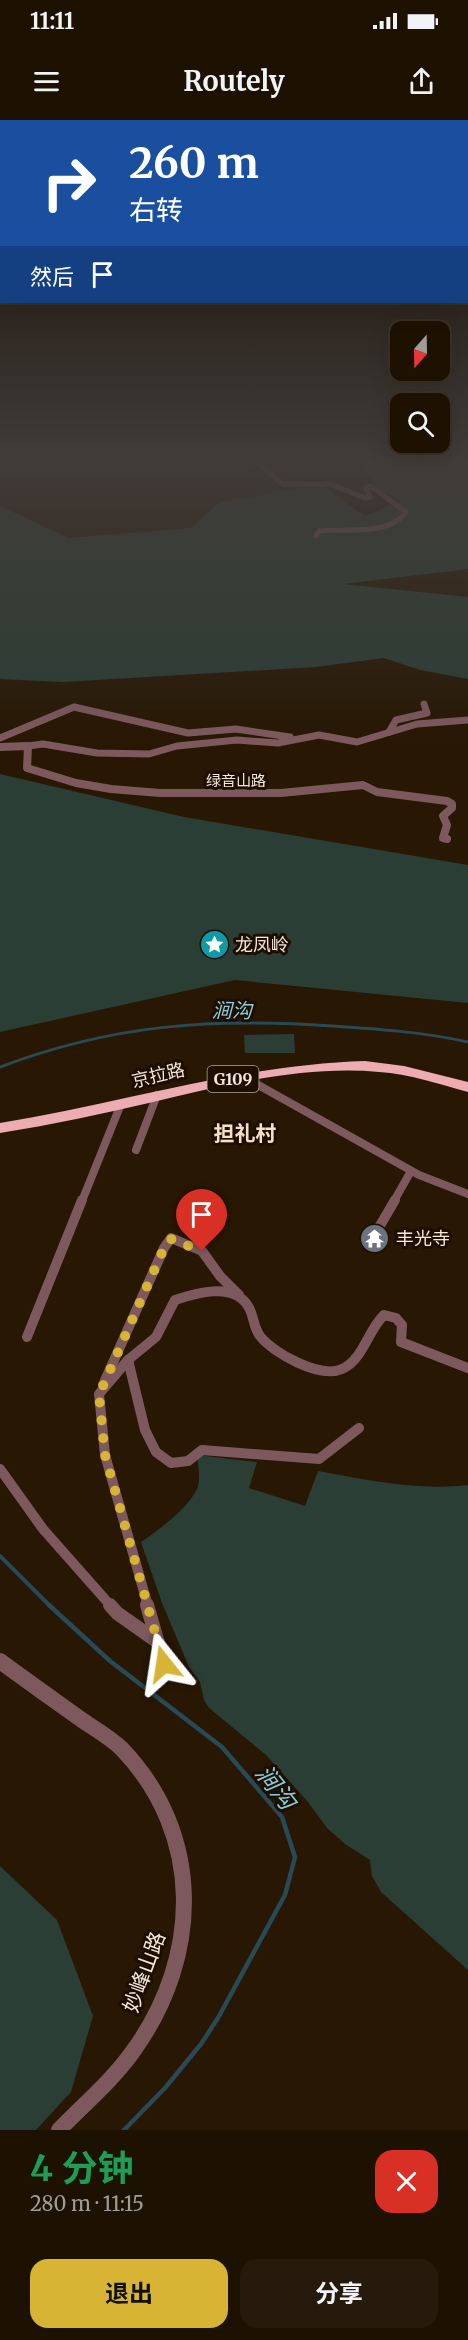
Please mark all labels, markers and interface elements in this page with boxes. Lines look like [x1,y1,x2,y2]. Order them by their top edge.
text: 11:11 [30,7,74,35]
text: Routely [183,64,285,98]
icon: menu [30,65,63,98]
icon: share [405,65,438,98]
text: 260 m [129,137,259,189]
icon: right [30,144,108,222]
text: 右转 [129,193,183,227]
icon: arrive [86,258,119,291]
text: 然后 [30,263,74,291]
north arrow [390,321,450,381]
map controls [390,321,450,453]
button: search [390,393,450,453]
street label: 绿音山路 [206,771,266,790]
place icon: 龙凤岭 [198,928,230,960]
place label: 龙凤岭 [235,933,289,956]
water label: 涧沟 [212,997,254,1023]
street label: 京拉路 [129,1058,187,1092]
road number: G109 [208,1066,258,1092]
district label: 担礼村 [214,1120,277,1147]
pin [176,1189,227,1251]
icon: arrive [185,1198,218,1231]
temple icon: 丰光寺 [359,1222,391,1254]
place label: 丰光寺 [396,1227,450,1250]
position arrow [132,1632,196,1696]
water label: 涧沟 [249,1759,305,1818]
street label: 妙峰山路 [117,1928,171,2016]
text: 4 分钟 [30,2146,133,2191]
button: close [375,2150,438,2213]
text: 280 m · 11:15 [30,2191,144,2216]
button: 退出 [30,2259,228,2328]
button: 分享 [240,2259,438,2328]

